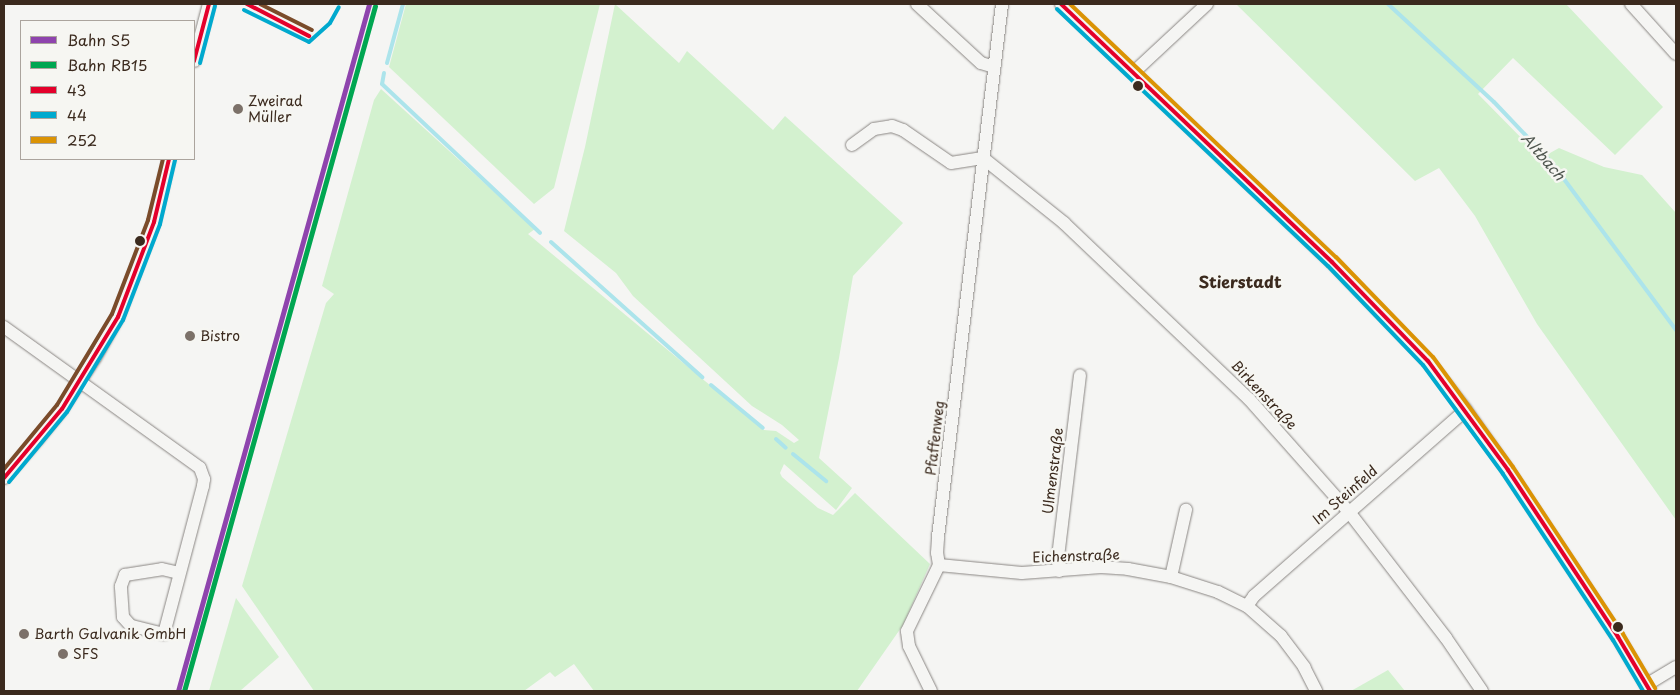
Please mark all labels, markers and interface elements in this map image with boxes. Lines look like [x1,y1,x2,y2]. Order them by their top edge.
legend [20,20,195,160]
text: Bahn S5 [67,28,130,51]
text: Bahn RB15 [67,53,147,76]
text: 43 [67,78,86,101]
unlabelled marker [1133,81,1143,91]
place label: Zweirad Müller [248,93,303,125]
text: 44 [67,103,87,126]
marker: Zweirad Müller [232,103,244,115]
text: 252 [67,128,97,151]
water label: Altbach [1519,129,1569,183]
unlabelled marker [135,236,145,246]
district label: Stierstadt [1198,271,1282,291]
place label: Bistro [200,328,240,344]
marker: Bistro [184,330,196,342]
street label: Birkenstraße [1228,357,1300,433]
street label: Pfaffenweg [922,400,948,476]
street label: Ulmenstraße [1039,427,1067,515]
street label: Im Steinfeld [1309,462,1381,528]
street label: Eichenstraße [1032,546,1120,566]
unlabelled marker [1613,622,1623,632]
place label: Barth Galvanik GmbH [34,626,186,642]
marker: Barth Galvanik GmbH [18,628,30,640]
place label: SFS [73,646,98,662]
marker: SFS [57,648,69,660]

